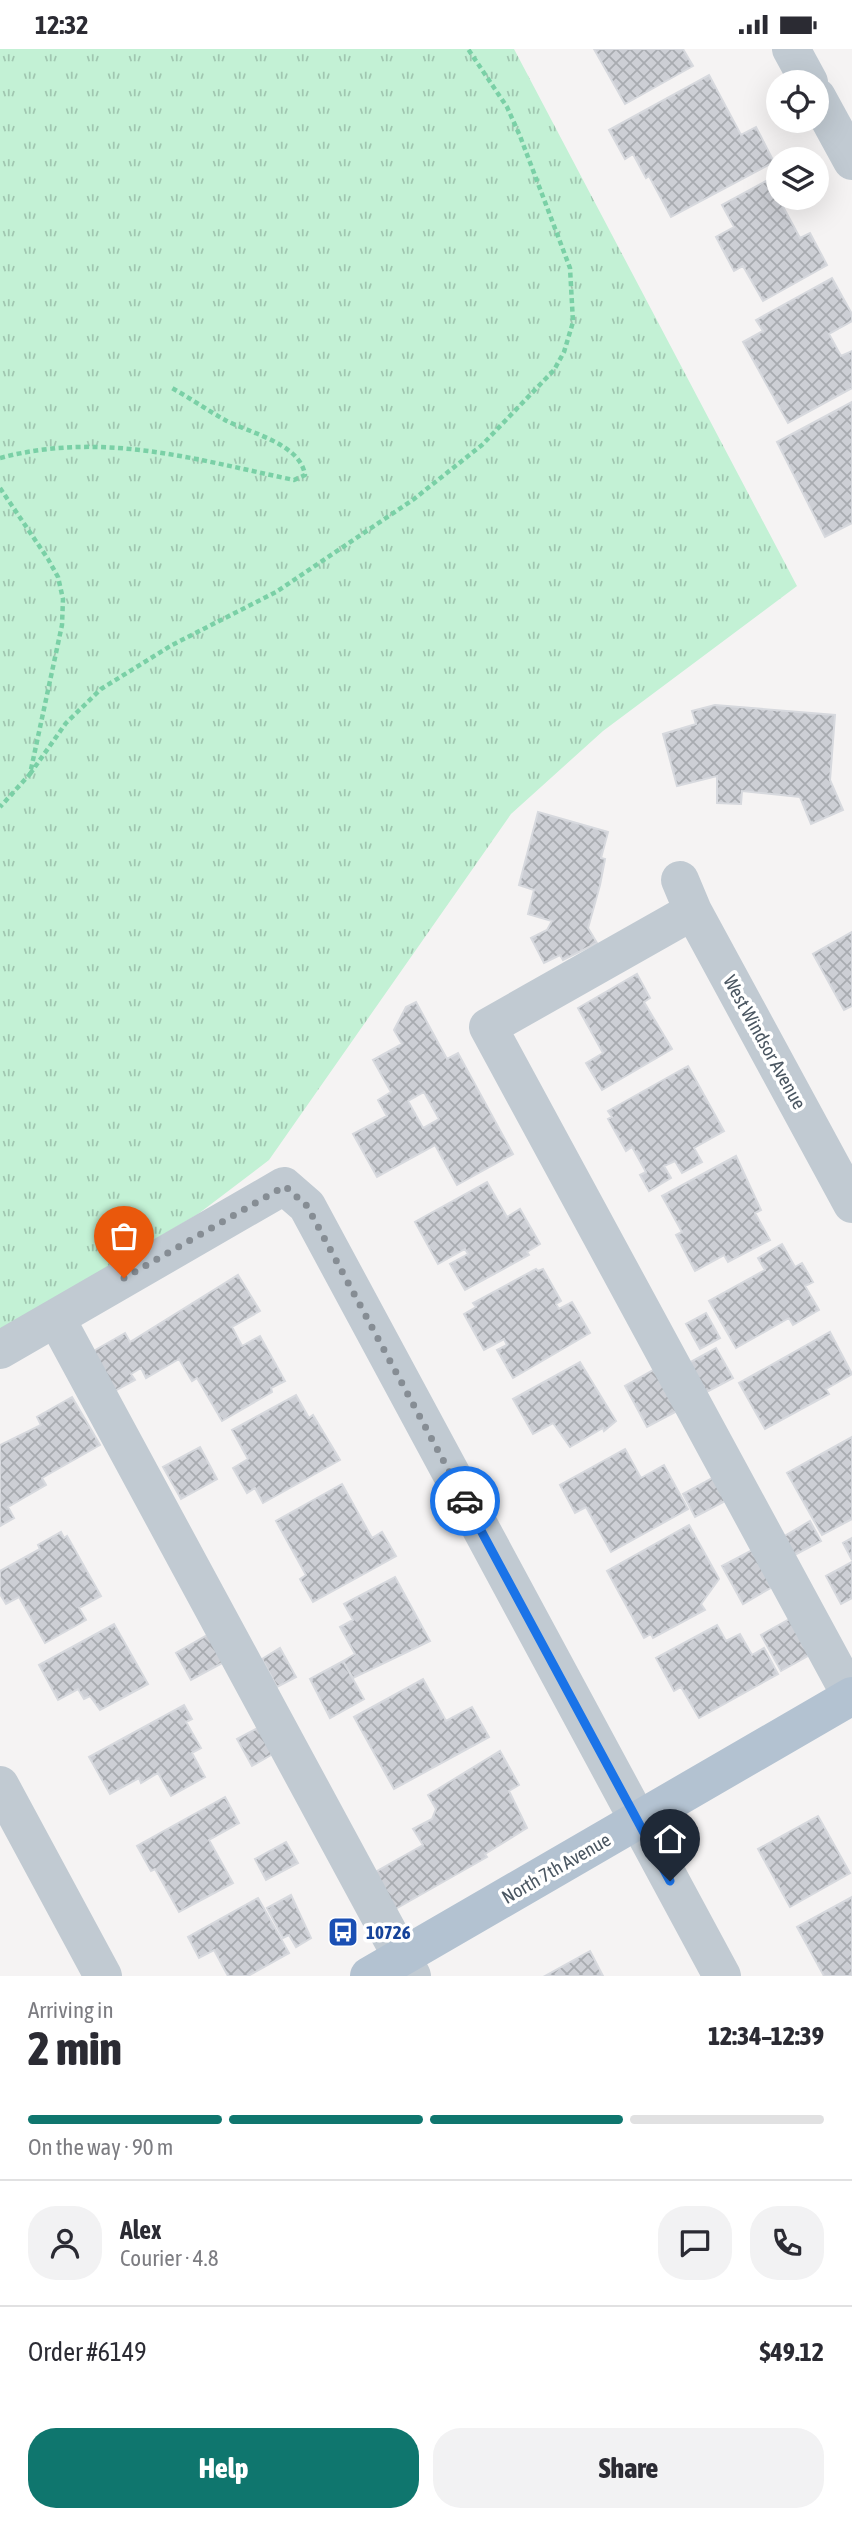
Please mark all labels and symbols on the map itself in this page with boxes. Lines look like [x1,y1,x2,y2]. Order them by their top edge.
street label: West Windsor Avenue [719,971,811,1113]
pin [94,1206,154,1278]
courier [430,1466,500,1536]
pin [640,1809,700,1881]
street label: North 7th Avenue [498,1828,614,1908]
bus stop icon: 10726 [326,1915,360,1949]
place label: 10726 [366,1921,411,1943]

